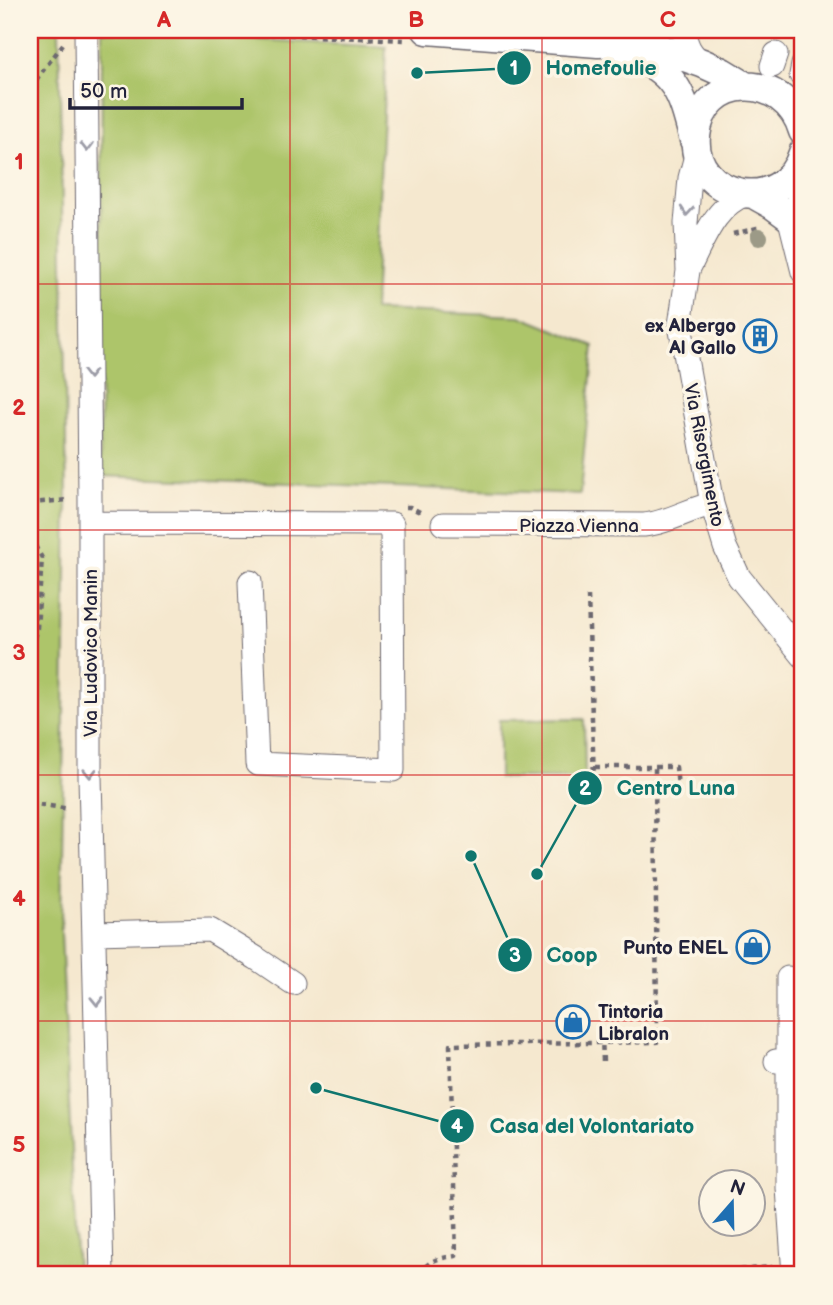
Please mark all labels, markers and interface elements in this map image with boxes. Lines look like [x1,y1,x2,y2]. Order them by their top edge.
text: A [156,6,172,34]
text: B [408,6,424,34]
text: C [660,6,676,34]
callout: Homefoulie [497,47,671,89]
text: 1 [510,56,518,81]
text: Homefoulie [546,56,656,81]
scale bar [70,66,242,110]
text: 50 m [80,79,127,104]
one-way arrow [79,142,95,153]
text: 1 [14,148,24,176]
one-way arrow [680,206,695,217]
place label: ex Albergo Al Gallo [645,315,736,360]
building icon: ex Albergo Al Gallo [741,317,779,355]
one-way arrow [81,370,97,380]
street label: Via Risorgimento [678,381,729,529]
text: 2 [12,394,26,422]
street label: Piazza Vienna [519,515,639,538]
street label: Via Ludovico Manin [80,569,103,737]
text: 3 [12,639,26,667]
callout: Centro Luna [568,767,749,809]
one-way arrow [83,768,98,779]
text: 2 [579,776,592,801]
text: Centro Luna [617,776,735,801]
text: 4 [12,885,26,913]
shop icon: Punto ENEL [734,928,772,966]
callout: Coop [498,934,611,976]
place label: Punto ENEL [623,937,728,960]
text: 3 [509,943,521,968]
text: Coop [547,943,597,968]
one-way arrow [89,996,104,1007]
place label: Tintoria Libralon [598,1001,669,1046]
shop icon: Tintoria Libralon [554,1003,592,1041]
callout: Casa del Volontariato [440,1105,708,1147]
text: 4 [451,1114,464,1139]
text: Casa del Volontariato [490,1114,694,1139]
text: 5 [12,1131,26,1159]
north arrow [696,1168,766,1238]
text: N [727,1175,748,1202]

